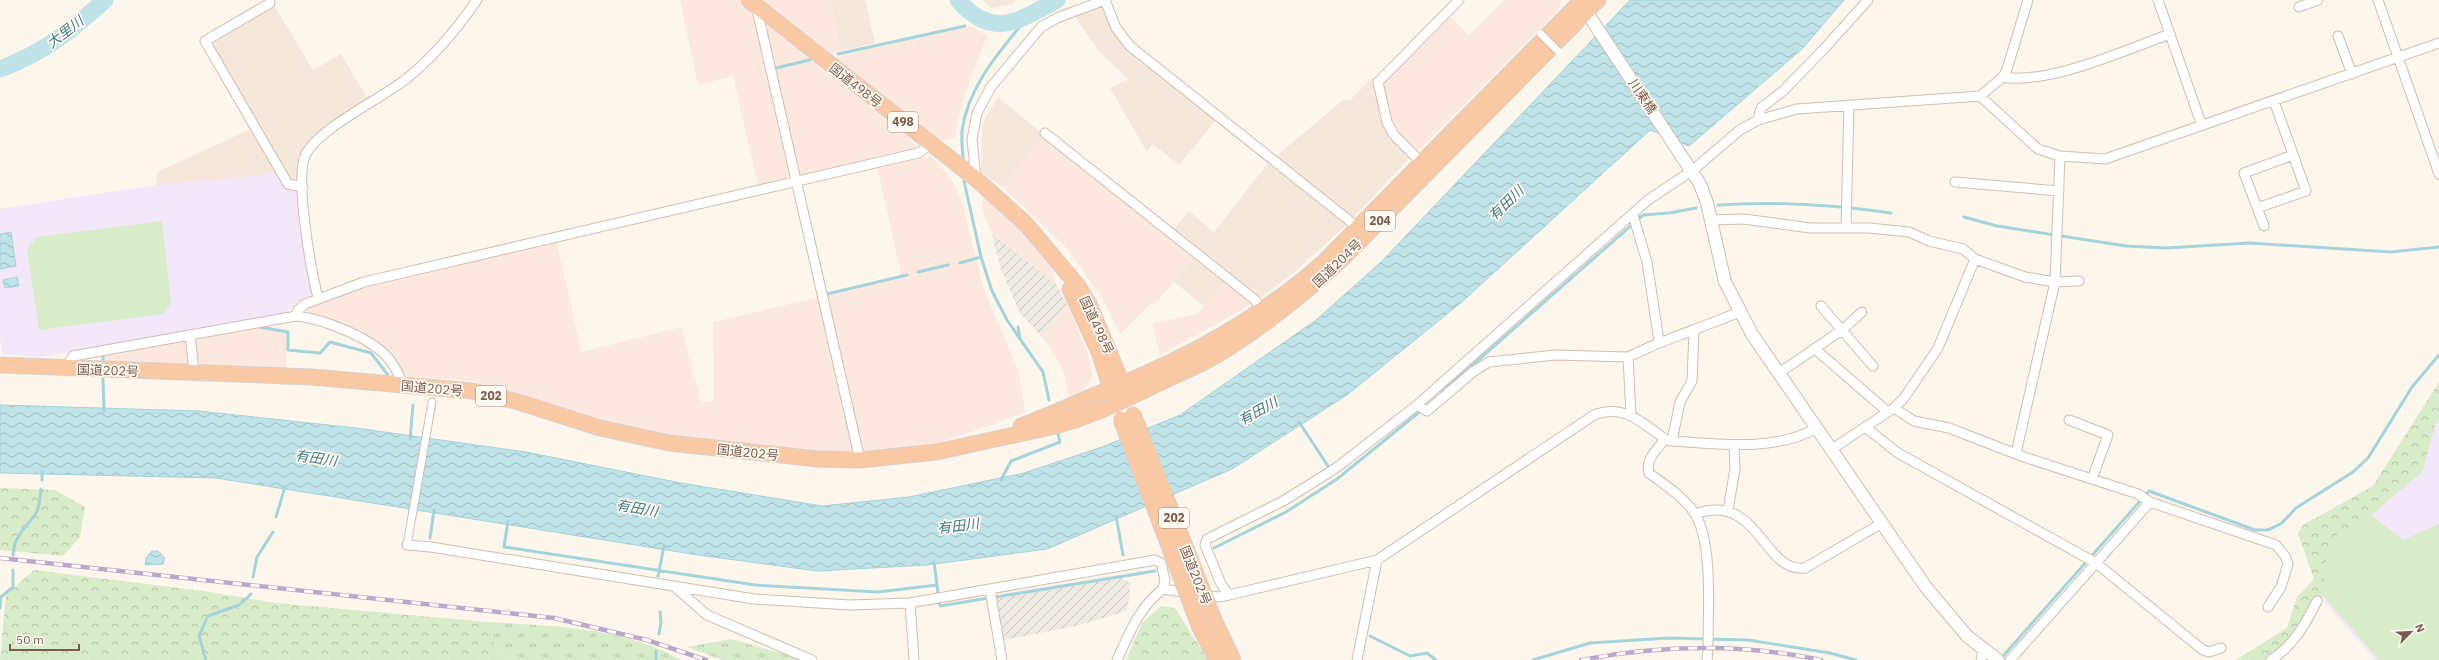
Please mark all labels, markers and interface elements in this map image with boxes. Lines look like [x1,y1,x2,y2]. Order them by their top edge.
water label: 大里川 [43,11,89,52]
street label: 国道498号 [826,59,886,111]
street label: 川東橋 [1625,75,1661,117]
road number: 498 [888,112,918,132]
water label: 有田川 [1485,181,1529,224]
road number: 204 [1365,211,1395,231]
street label: 国道204号 [1309,236,1366,291]
street label: 国道498号 [1076,293,1117,357]
street label: 国道202号 [77,361,139,380]
street label: 国道202号 [400,377,464,400]
road number: 202 [476,386,506,406]
water label: 有田川 [1235,392,1282,429]
street label: 国道202号 [716,441,780,464]
water label: 有田川 [294,446,340,470]
water label: 有田川 [615,495,661,521]
road number: 202 [1159,508,1189,528]
water label: 有田川 [936,514,982,537]
street label: 国道202号 [1176,543,1215,607]
north arrow [2391,612,2431,652]
text: N [2412,621,2428,634]
scale bar [10,626,79,652]
text: 50 m [16,632,44,647]

